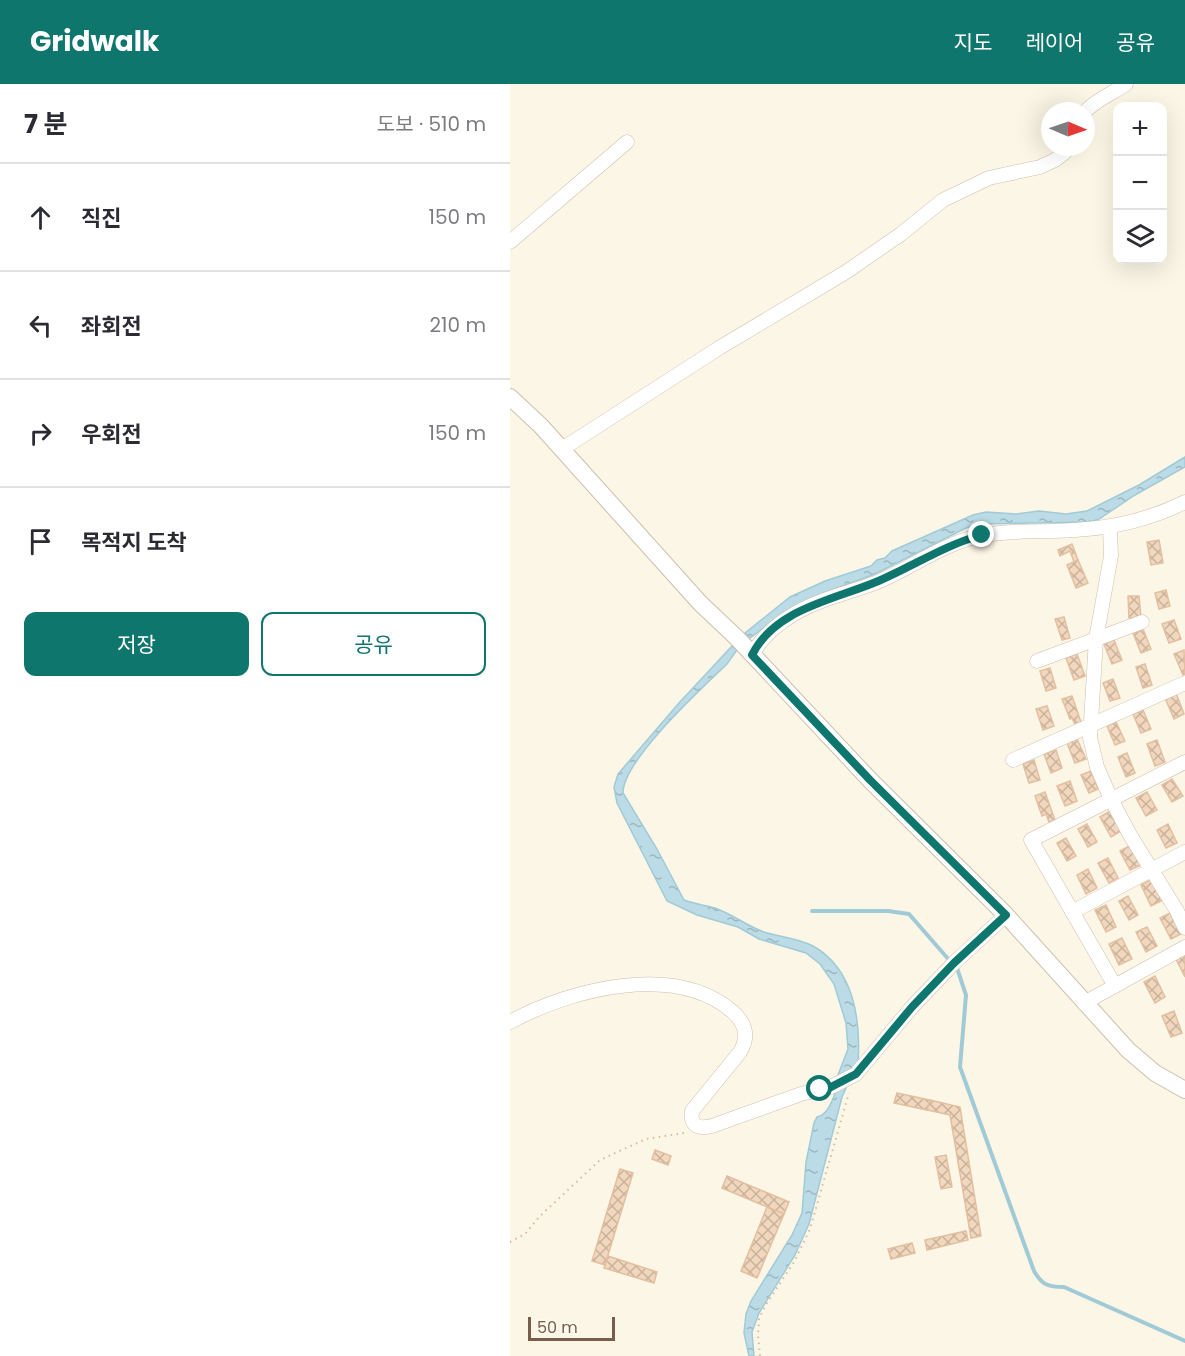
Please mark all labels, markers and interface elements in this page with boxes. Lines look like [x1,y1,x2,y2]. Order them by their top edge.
text: Gridwalk [30,22,159,61]
text: 지도 [954,28,992,57]
text: 레이어 [1025,28,1083,57]
text: 공유 [1116,28,1155,57]
north arrow [1041,102,1095,156]
map controls [1113,102,1167,264]
button: + [1113,102,1167,156]
text: 7 분 [24,106,67,142]
text: 도보 · 510 m [377,110,486,138]
button: − [1113,156,1167,210]
icon: ahead [24,201,57,234]
text: 직진 [81,203,121,234]
text: 150 m [429,203,486,231]
button: layers [1113,210,1167,264]
icon: left [24,309,57,342]
text: 좌회전 [81,311,142,342]
text: 210 m [430,311,486,339]
icon: right [24,417,57,450]
text: 우회전 [81,419,142,450]
text: 150 m [429,419,486,447]
route end [968,521,994,547]
icon: arrive [24,525,57,558]
text: 목적지 도착 [81,527,187,558]
button: 저장 [24,612,249,676]
button: 공유 [261,612,486,676]
route start [806,1075,832,1101]
scale bar [528,1314,615,1342]
text: 50 m [537,1316,578,1339]

